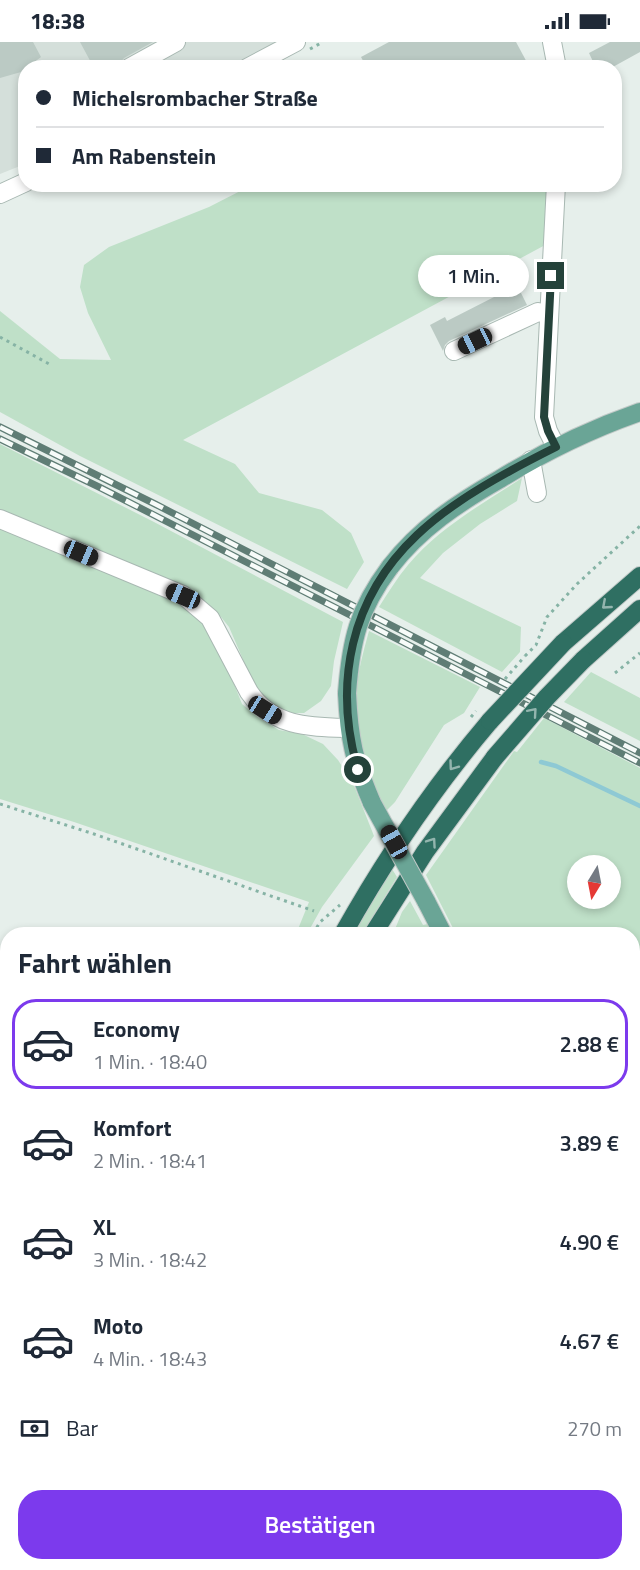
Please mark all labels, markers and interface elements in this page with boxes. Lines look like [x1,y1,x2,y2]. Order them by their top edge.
text: 18:38 [30,4,85,38]
text: Michelsrombacher Straße [72,81,318,115]
text: Am Rabenstein [72,139,216,173]
callout: 1 Min. [419,255,530,297]
text: 1 Min. [447,260,500,291]
route end [537,262,564,289]
car [455,325,495,357]
car [61,538,101,568]
car [163,581,203,611]
one-way arrow [602,598,613,609]
car [245,693,285,727]
one-way arrow [526,708,537,719]
route start [344,756,371,783]
one-way arrow [449,760,460,771]
car [377,822,411,862]
one-way arrow [425,838,436,849]
north arrow [567,855,621,909]
map controls [567,855,621,909]
text: Fahrt wählen [18,942,172,983]
text: Economy [93,1012,180,1046]
icon: car [21,1017,75,1071]
text: 2.88 € [560,1027,619,1061]
text: 1 Min. · 18:40 [93,1046,207,1077]
text: Komfort [93,1111,172,1145]
icon: car [21,1116,75,1170]
text: 3.89 € [560,1126,619,1160]
text: 2 Min. · 18:41 [93,1145,207,1176]
text: XL [93,1210,116,1244]
icon: car [21,1215,75,1269]
text: 4.90 € [560,1225,619,1259]
text: 3 Min. · 18:42 [93,1244,207,1275]
text: Moto [93,1309,143,1343]
icon: car [21,1314,75,1368]
text: 4.67 € [560,1324,619,1358]
text: 4 Min. · 18:43 [93,1343,207,1374]
text: Bar [66,1411,98,1445]
icon: cash [18,1412,51,1445]
text: 270 m [567,1413,622,1444]
button: Bestätigen [18,1490,622,1559]

